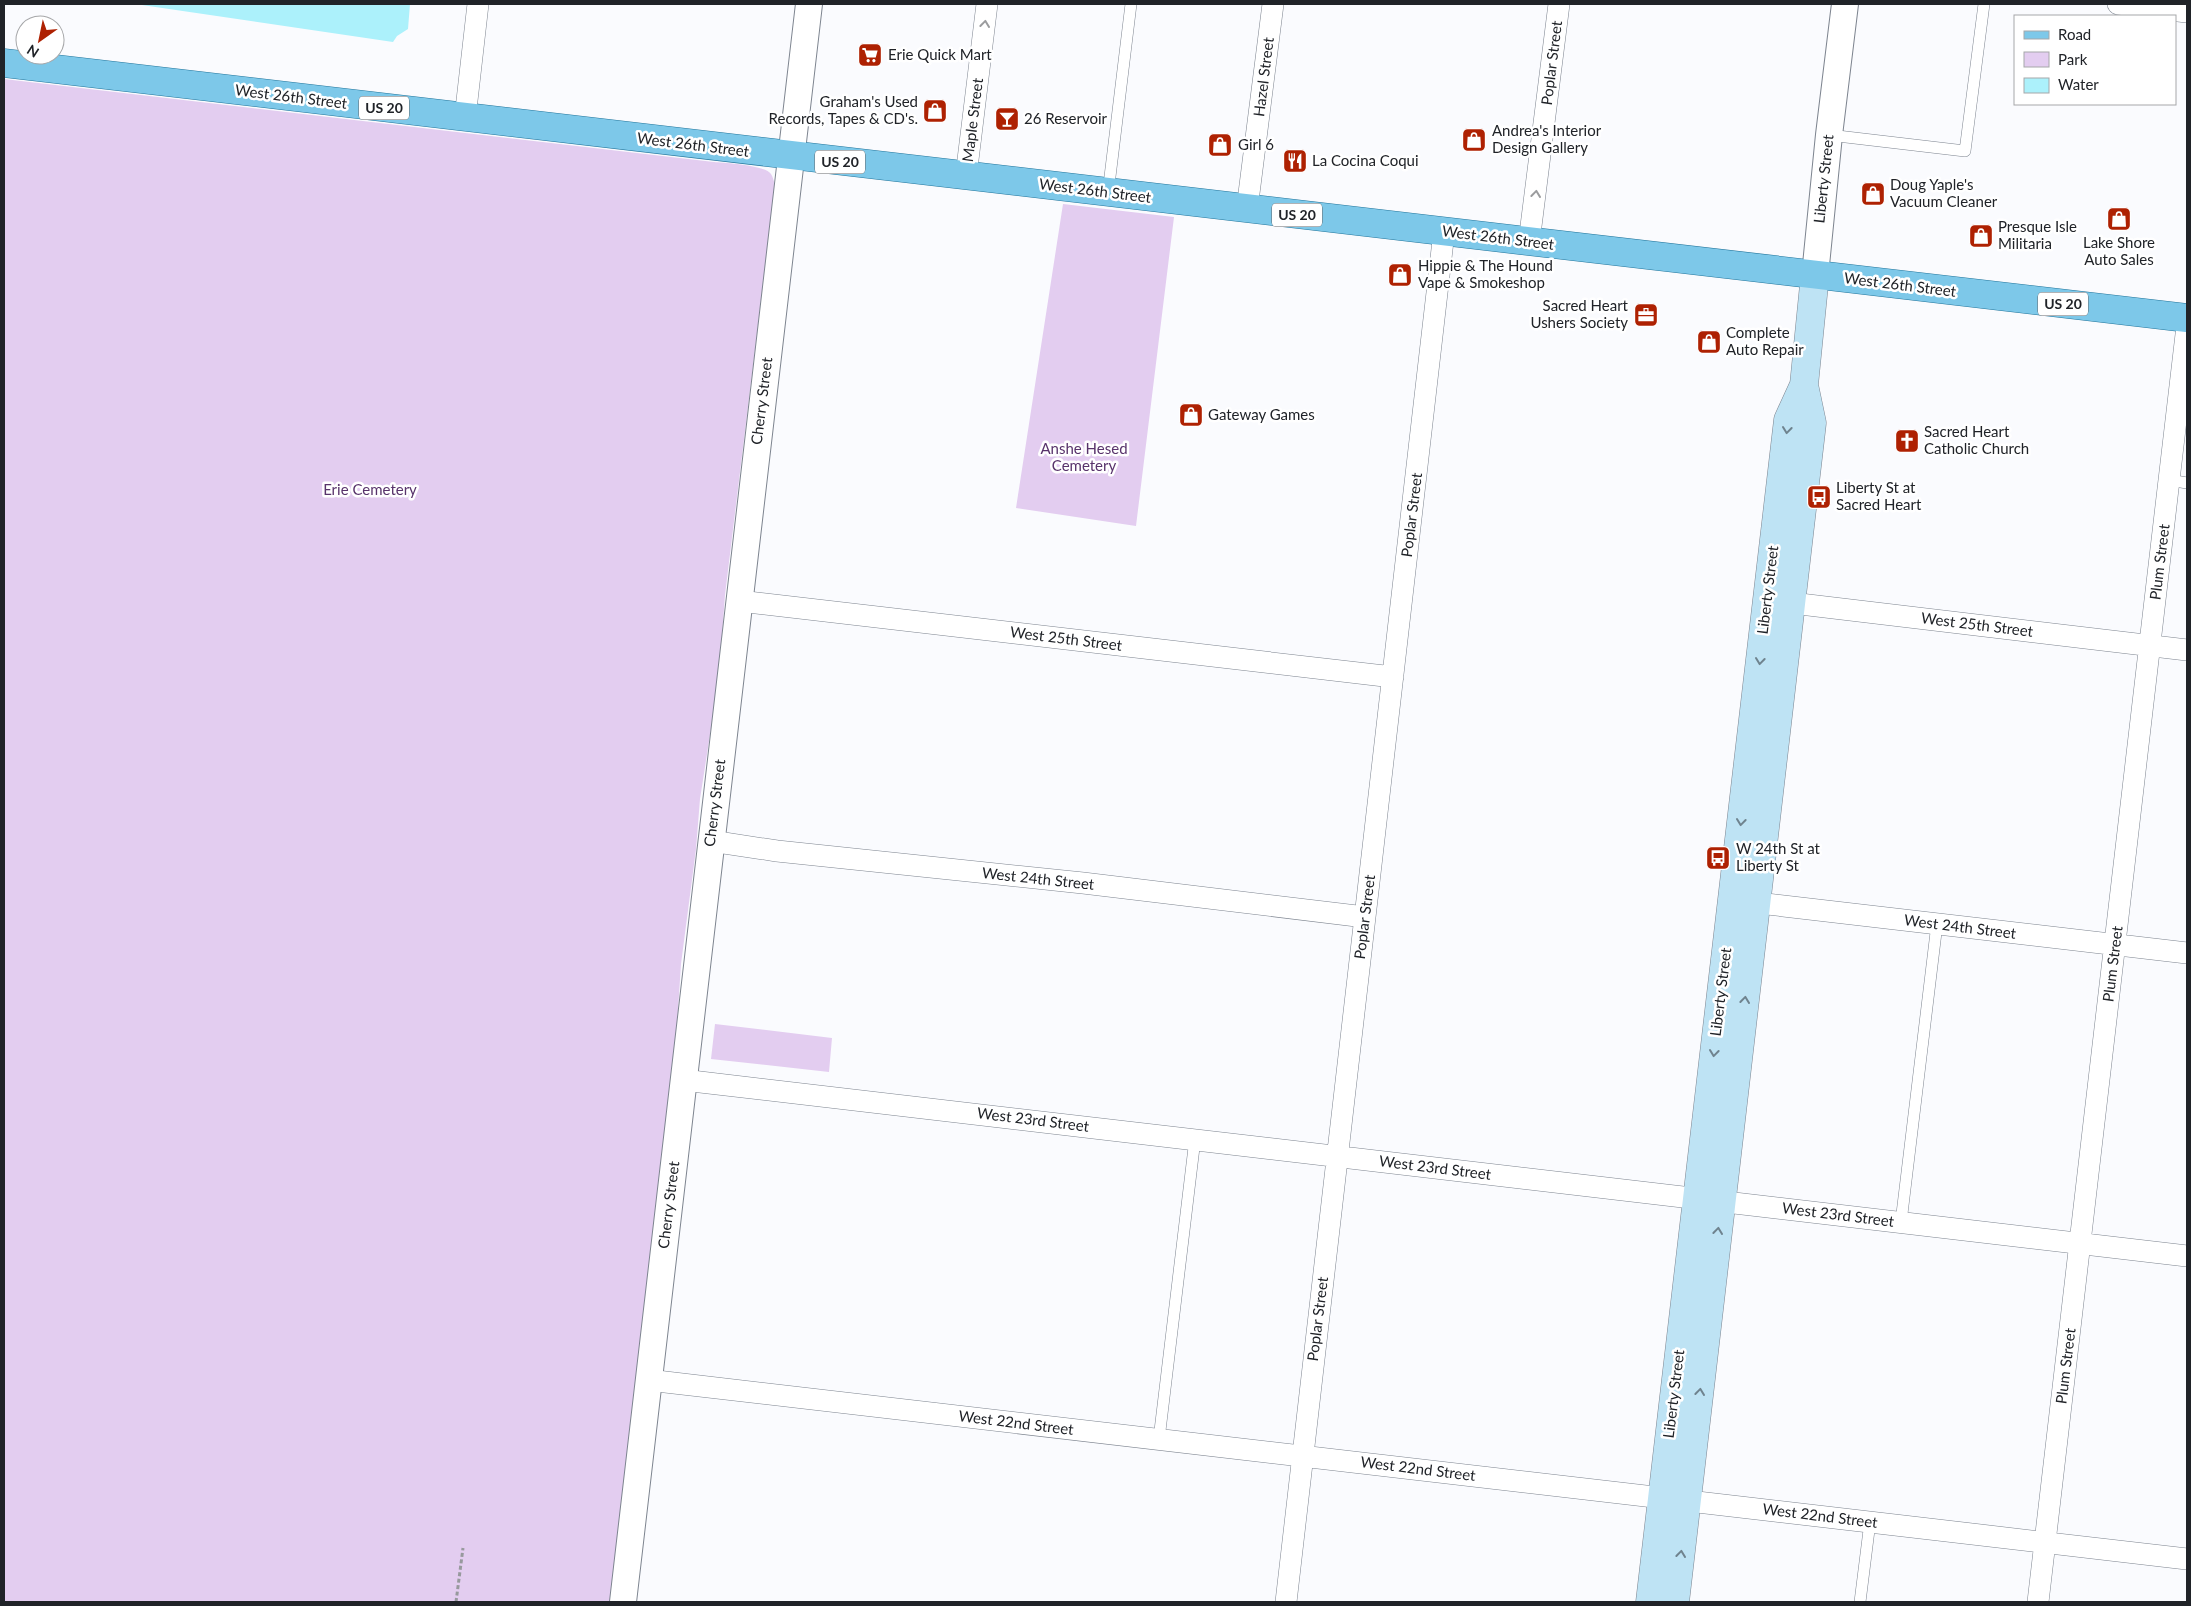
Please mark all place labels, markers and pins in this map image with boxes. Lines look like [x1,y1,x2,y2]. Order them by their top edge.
supermarket icon: Erie Quick Mart [857,42,883,68]
place label: Erie Quick Mart [888,45,992,63]
place label: Graham's Used Records, Tapes & CD's. [769,92,918,127]
shop icon: Graham's Used Records, Tapes & CD's. [922,98,948,124]
bar icon: 26 Reservoir [994,106,1020,132]
place label: 26 Reservoir [1024,109,1108,127]
place label: Andrea's Interior Design Gallery [1492,121,1602,156]
shop icon: Andrea's Interior Design Gallery [1461,127,1487,153]
shop icon: Girl 6 [1207,132,1233,158]
place label: Girl 6 [1238,135,1274,153]
restaurant icon: La Cocina Coqui [1282,148,1308,174]
place label: La Cocina Coqui [1312,151,1419,169]
place label: Doug Yaple's Vacuum Cleaner [1890,175,1998,210]
shop icon: Doug Yaple's Vacuum Cleaner [1860,181,1886,207]
shop icon: Lake Shore Auto Sales [2106,206,2132,232]
place label: Presque Isle Militaria [1998,217,2077,252]
shop icon: Presque Isle Militaria [1968,223,1994,249]
place label: Lake Shore Auto Sales [2083,233,2155,268]
place label: Hippie & The Hound Vape & Smokeshop [1418,256,1553,291]
shop icon: Hippie & The Hound Vape & Smokeshop [1387,262,1413,288]
place label: Sacred Heart Ushers Society [1530,296,1629,331]
office icon: Sacred Heart Ushers Society [1633,302,1659,328]
place label: Complete Auto Repair [1726,323,1804,358]
shop icon: Complete Auto Repair [1696,329,1722,355]
shop icon: Gateway Games [1178,402,1204,428]
place label: Gateway Games [1208,405,1315,423]
place label: Sacred Heart Catholic Church [1924,422,2029,457]
church icon: Sacred Heart Catholic Church [1894,428,1920,454]
place label: Liberty St at Sacred Heart [1836,478,1922,513]
bus stop icon: Liberty St at Sacred Heart [1806,484,1832,510]
place label: W 24th St at Liberty St [1736,839,1821,874]
bus stop icon: W 24th St at Liberty St [1705,845,1731,871]

